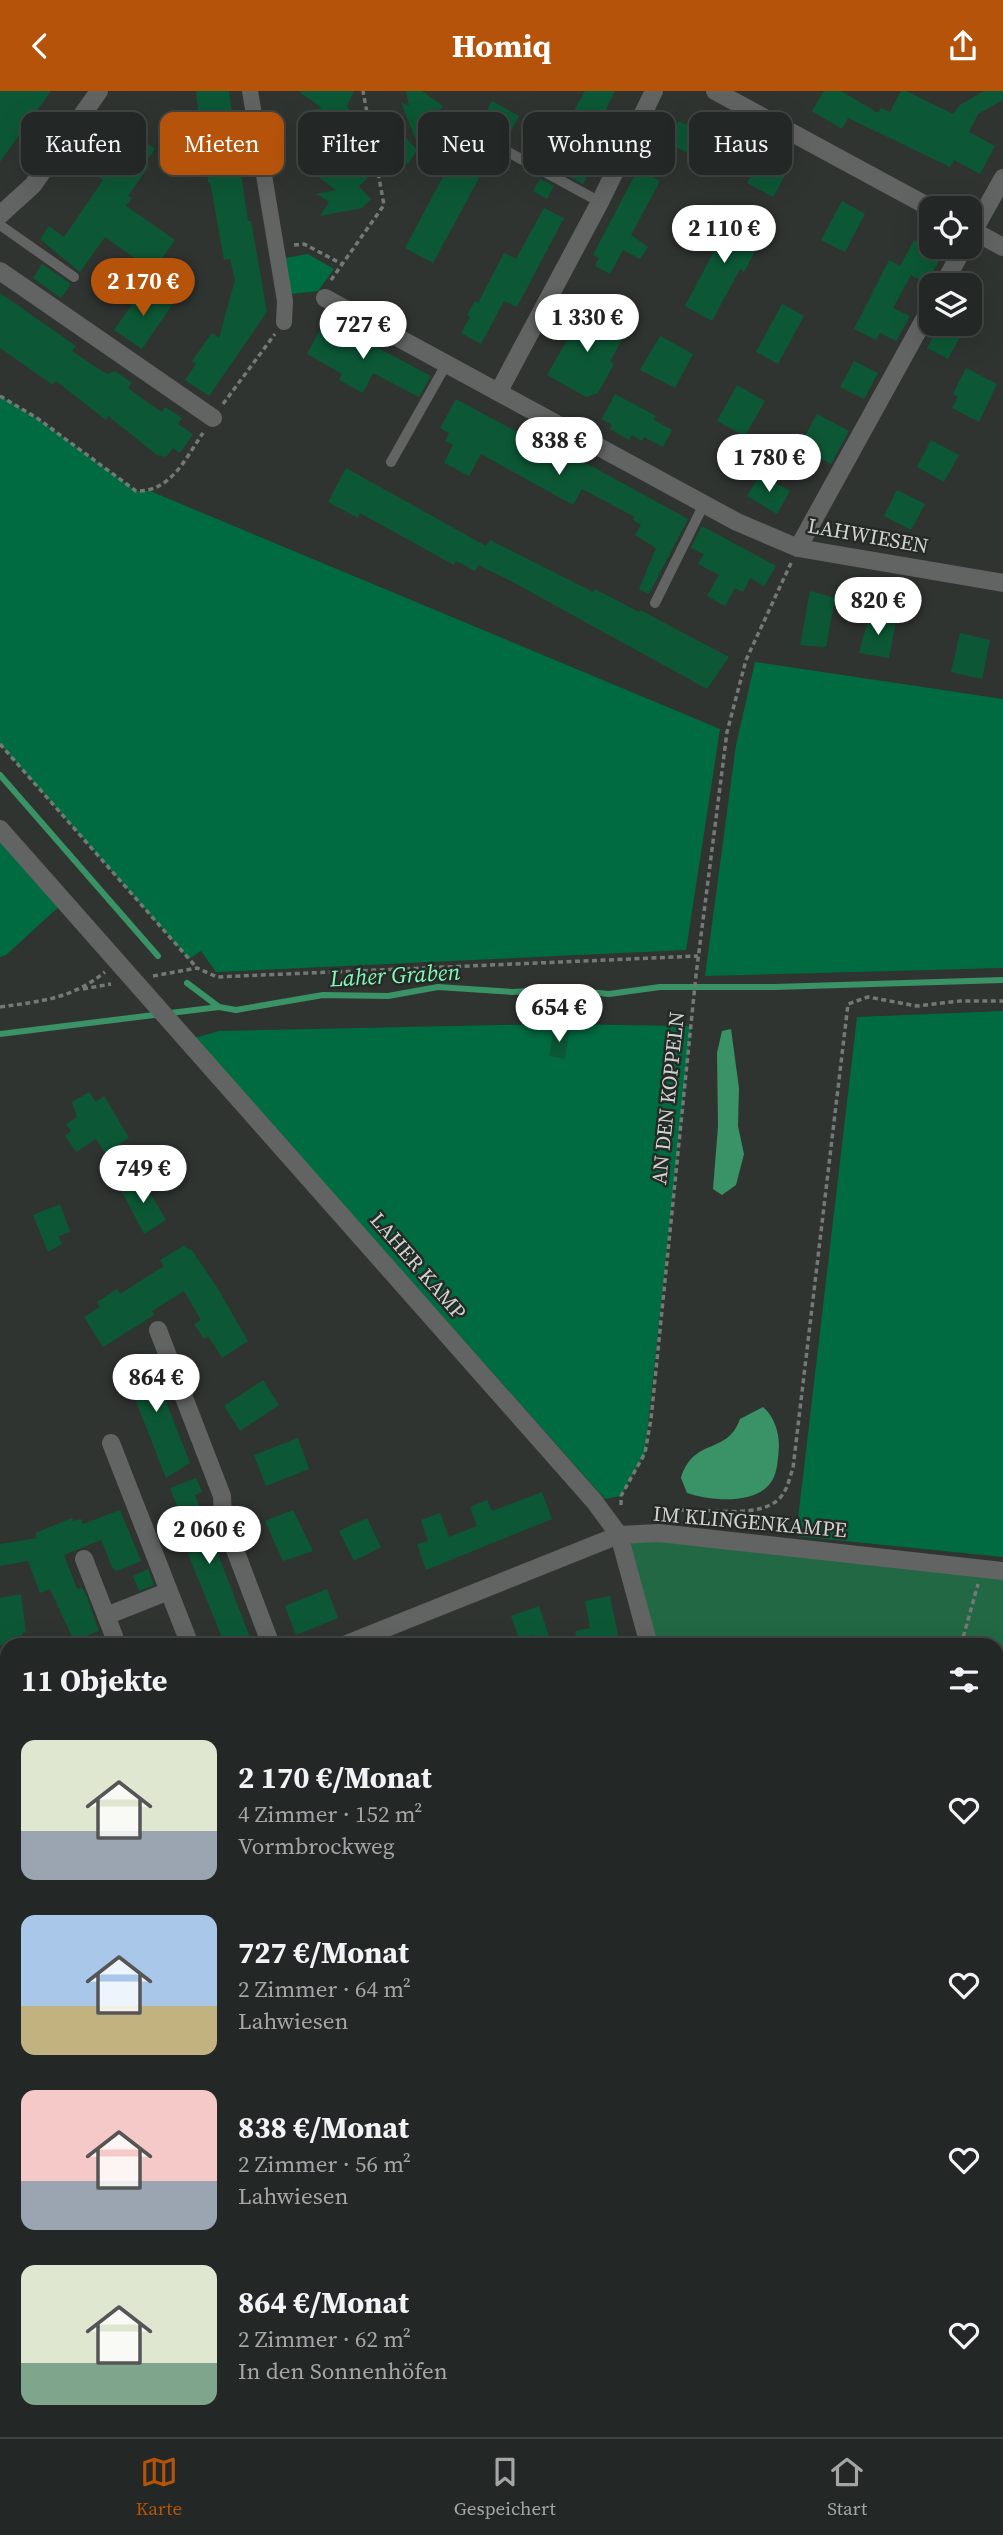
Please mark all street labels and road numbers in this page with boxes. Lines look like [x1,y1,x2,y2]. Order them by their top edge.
street label: LAHWIESEN [805,511,931,560]
street label: AN DEN KOPPELN [644,1010,691,1186]
street label: LAHER KAMP [364,1206,473,1325]
street label: IM KLINGENKAMPE [652,1499,848,1544]

